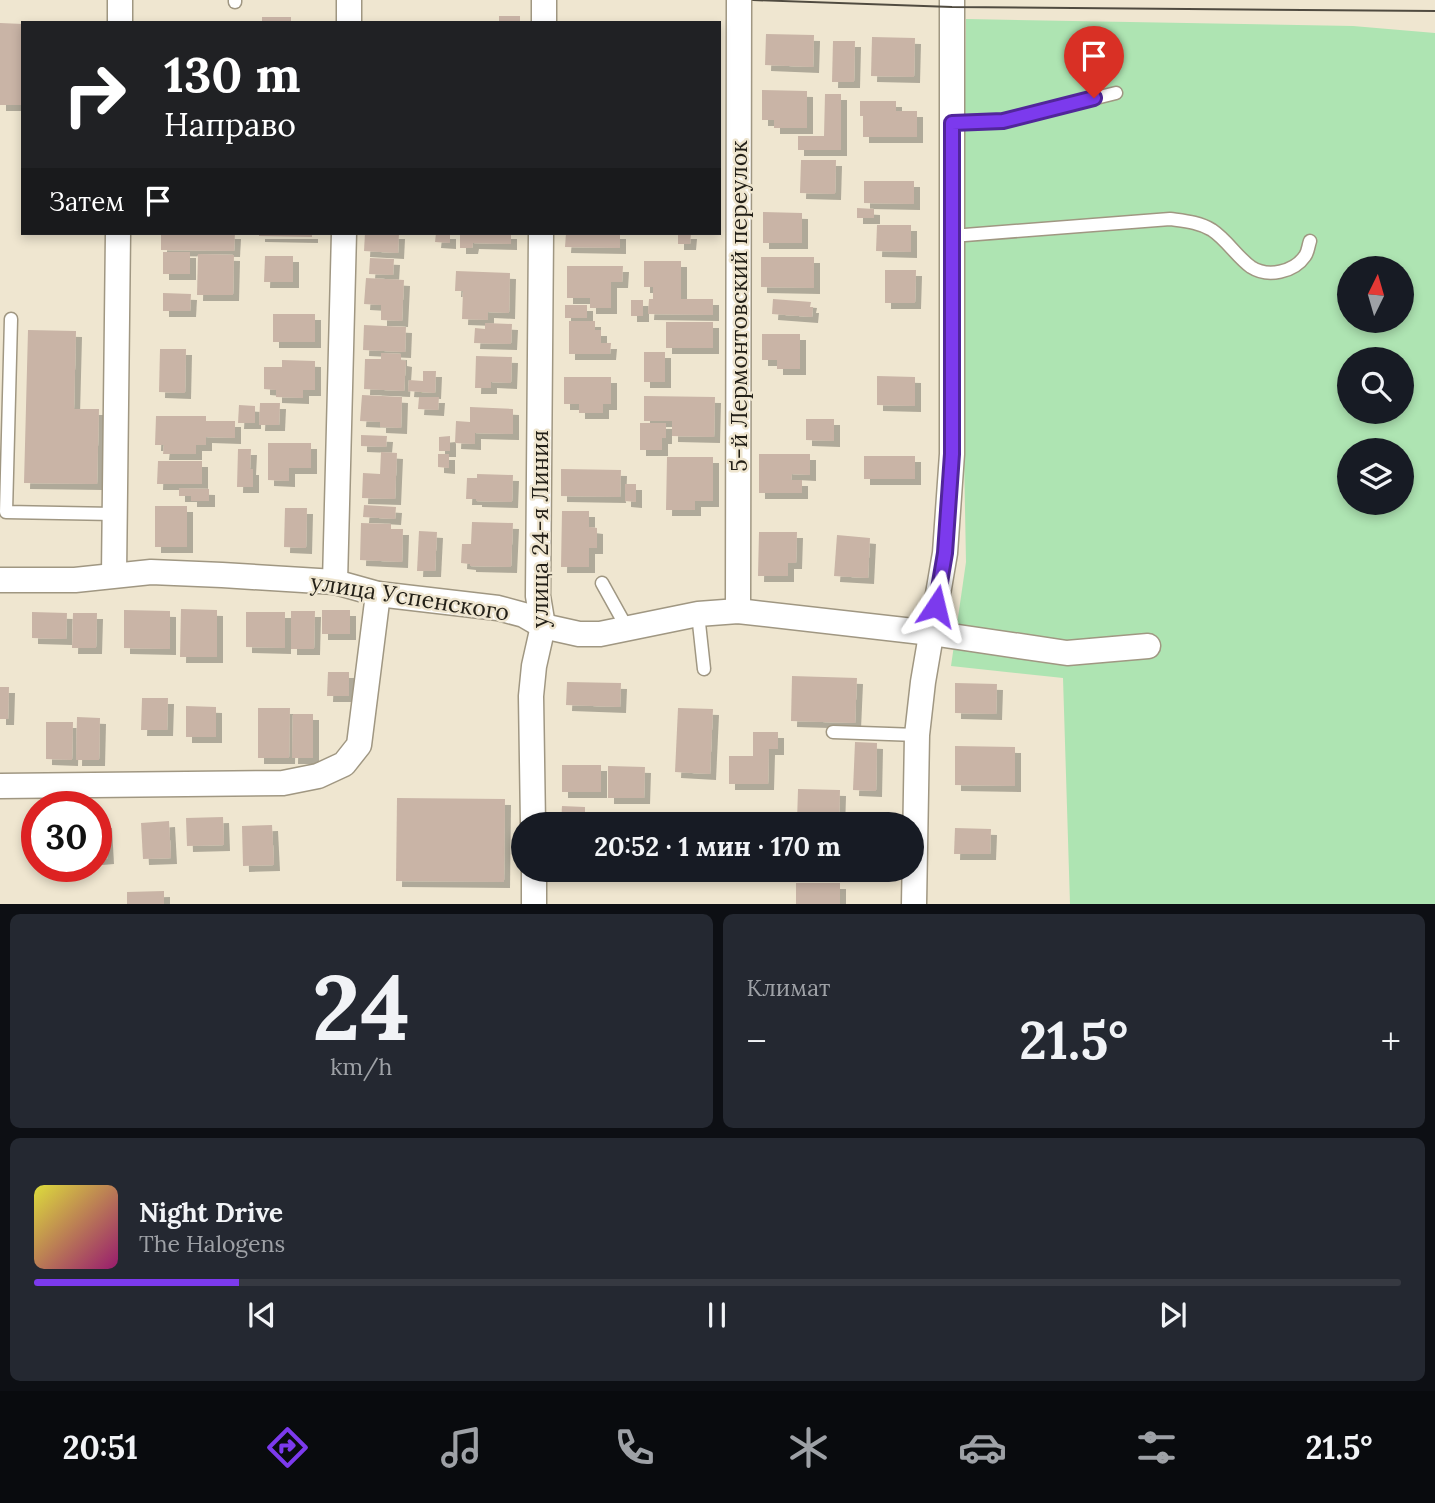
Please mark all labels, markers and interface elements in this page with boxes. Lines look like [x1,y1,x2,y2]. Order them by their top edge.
pin [1064,26,1124,98]
icon: arrive [1075,37,1113,75]
text: 130 m [164,43,300,105]
icon: right [49,49,140,140]
text: Направо [164,104,296,145]
street label: 5-й Лермонтовский переулок [724,140,753,472]
icon: arrive [139,182,177,220]
text: Затем [49,185,125,218]
north arrow [1337,256,1414,332]
map controls [1337,256,1414,515]
button: search [1337,347,1414,424]
street label: улица 24-я Линия [525,430,554,628]
button: layers [1337,438,1414,515]
street label: улица Успенского [309,566,512,627]
position arrow [899,569,973,643]
speed limit sign: 30 [21,791,112,882]
text: 20:52 · 1 мин · 170 m [594,830,841,863]
text: 24 [312,948,410,1065]
text: Климат [747,973,830,1002]
text: 21.5° [1019,1007,1128,1073]
text: − [747,1017,767,1065]
text: + [1381,1017,1401,1065]
text: km/h [330,1052,392,1081]
text: Night Drive [139,1196,283,1229]
text: The Halogens [139,1229,285,1258]
icon: previous [243,1296,281,1334]
icon: pause [698,1296,736,1334]
icon: next [1154,1296,1192,1334]
icon: directions [263,1423,312,1472]
icon: music [437,1423,486,1472]
icon: phone [610,1423,659,1472]
icon: climate [784,1423,833,1472]
icon: car [958,1423,1007,1472]
icon: filters [1132,1423,1181,1472]
text: 20:51 [62,1427,138,1468]
text: 21.5° [1306,1427,1373,1468]

